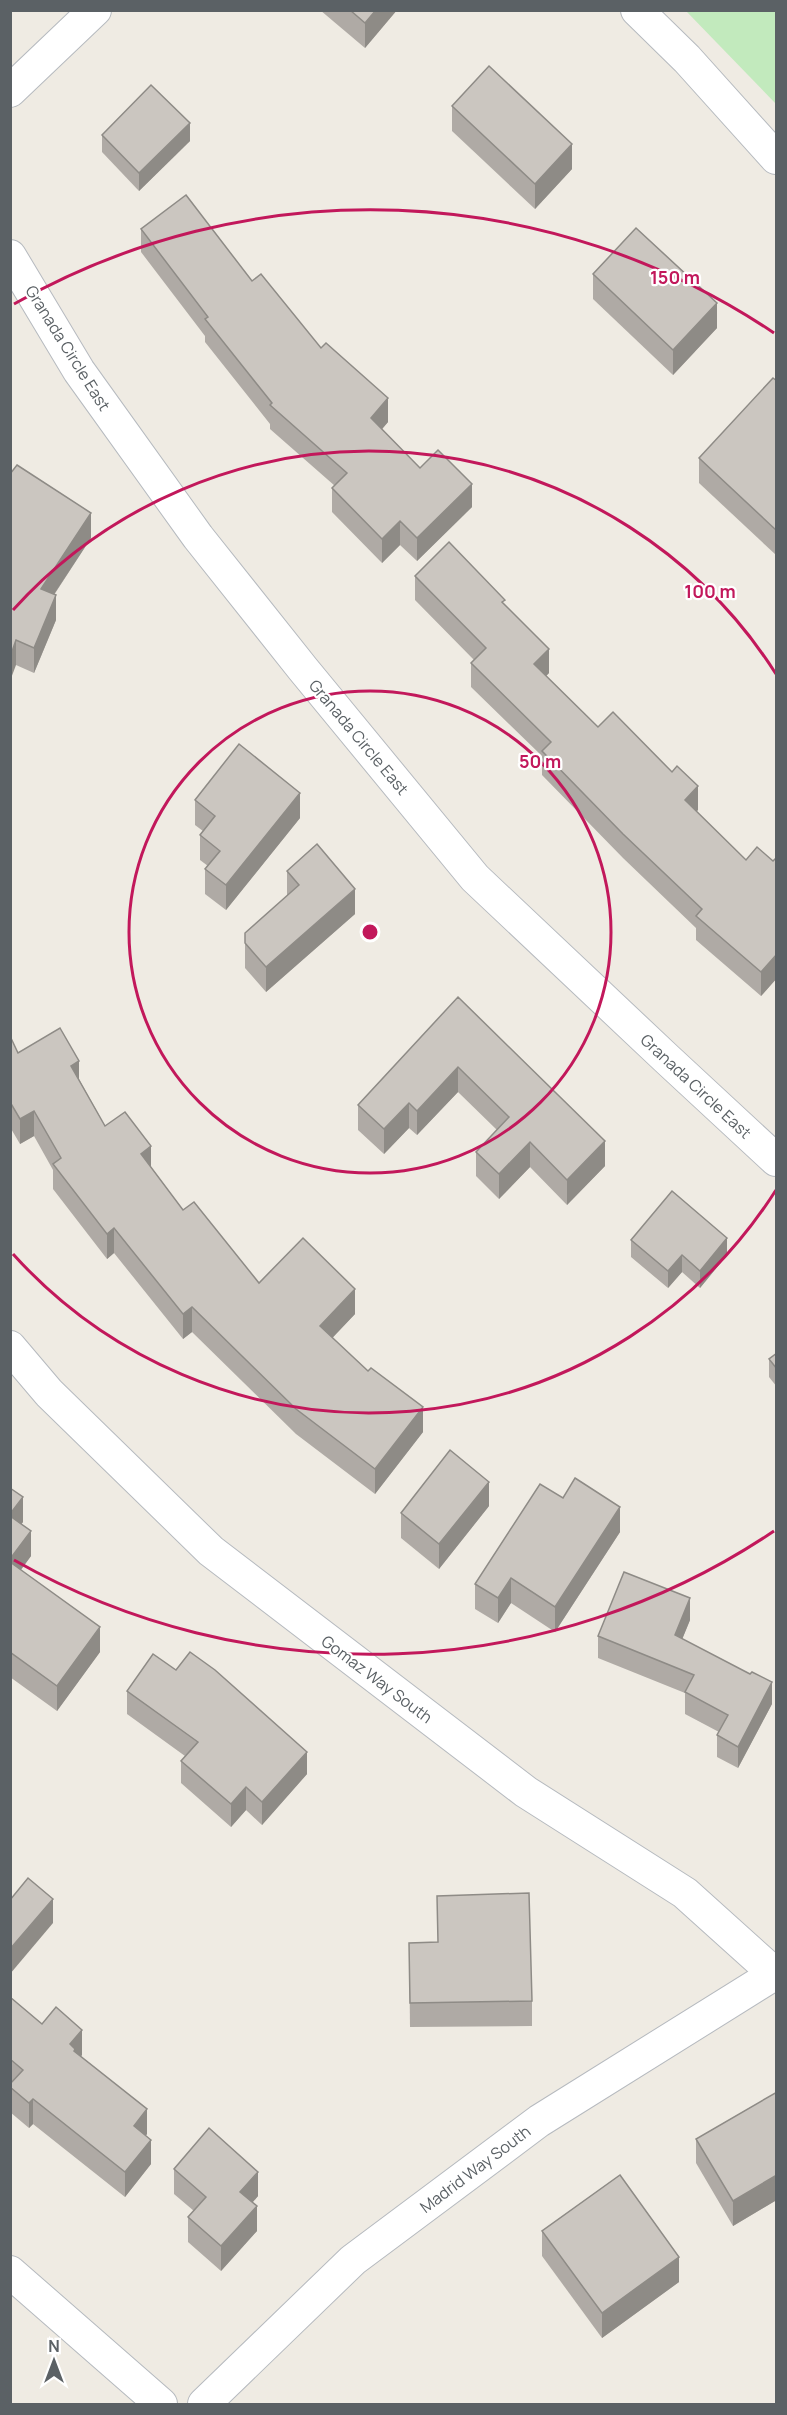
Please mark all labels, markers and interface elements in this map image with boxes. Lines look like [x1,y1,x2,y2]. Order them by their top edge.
text: 150 m [650,265,700,289]
street label: Granada Circle East [20,281,116,415]
text: 100 m [684,579,736,603]
street label: Granada Circle East [304,675,414,799]
text: 50 m [519,749,561,773]
centre of rings [360,922,380,942]
street label: Granada Circle East [636,1029,756,1143]
street label: Gomaz Way South [317,1630,437,1728]
street label: Madrid Way South [415,2120,535,2218]
north arrow [24,2331,84,2391]
text: N [48,2335,60,2357]

